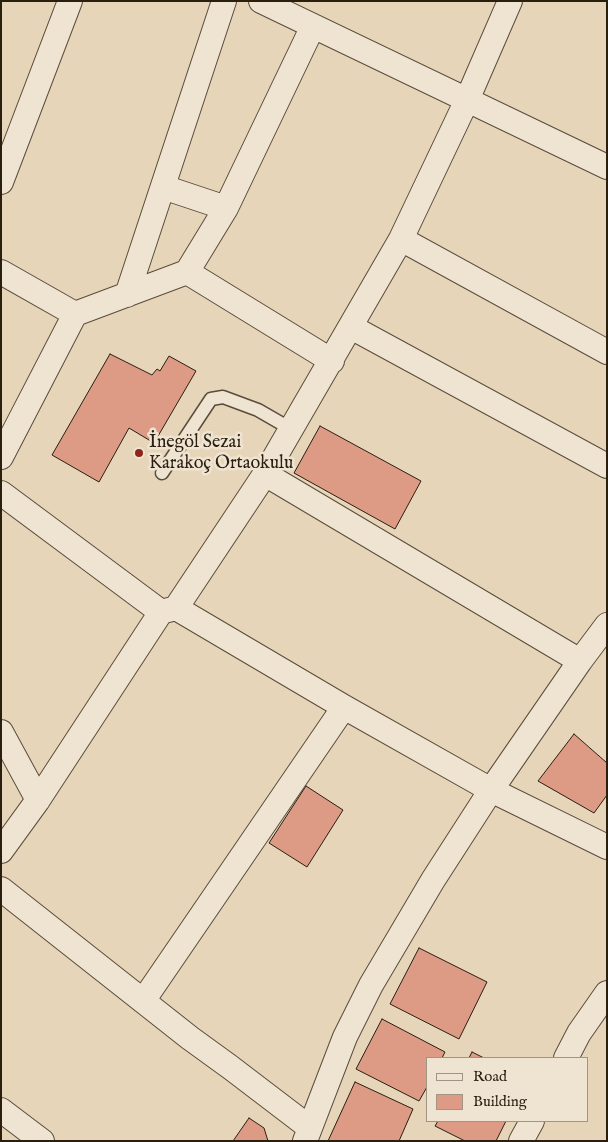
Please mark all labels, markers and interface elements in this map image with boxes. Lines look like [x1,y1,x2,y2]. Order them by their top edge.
place label: İnegöl Sezai Karakoç Ortaokulu [149,432,293,474]
marker: İnegöl Sezai Karakoç Ortaokulu [133,447,145,459]
legend [426,1057,588,1122]
text: Road [473,1067,507,1086]
text: Building [473,1092,527,1111]

